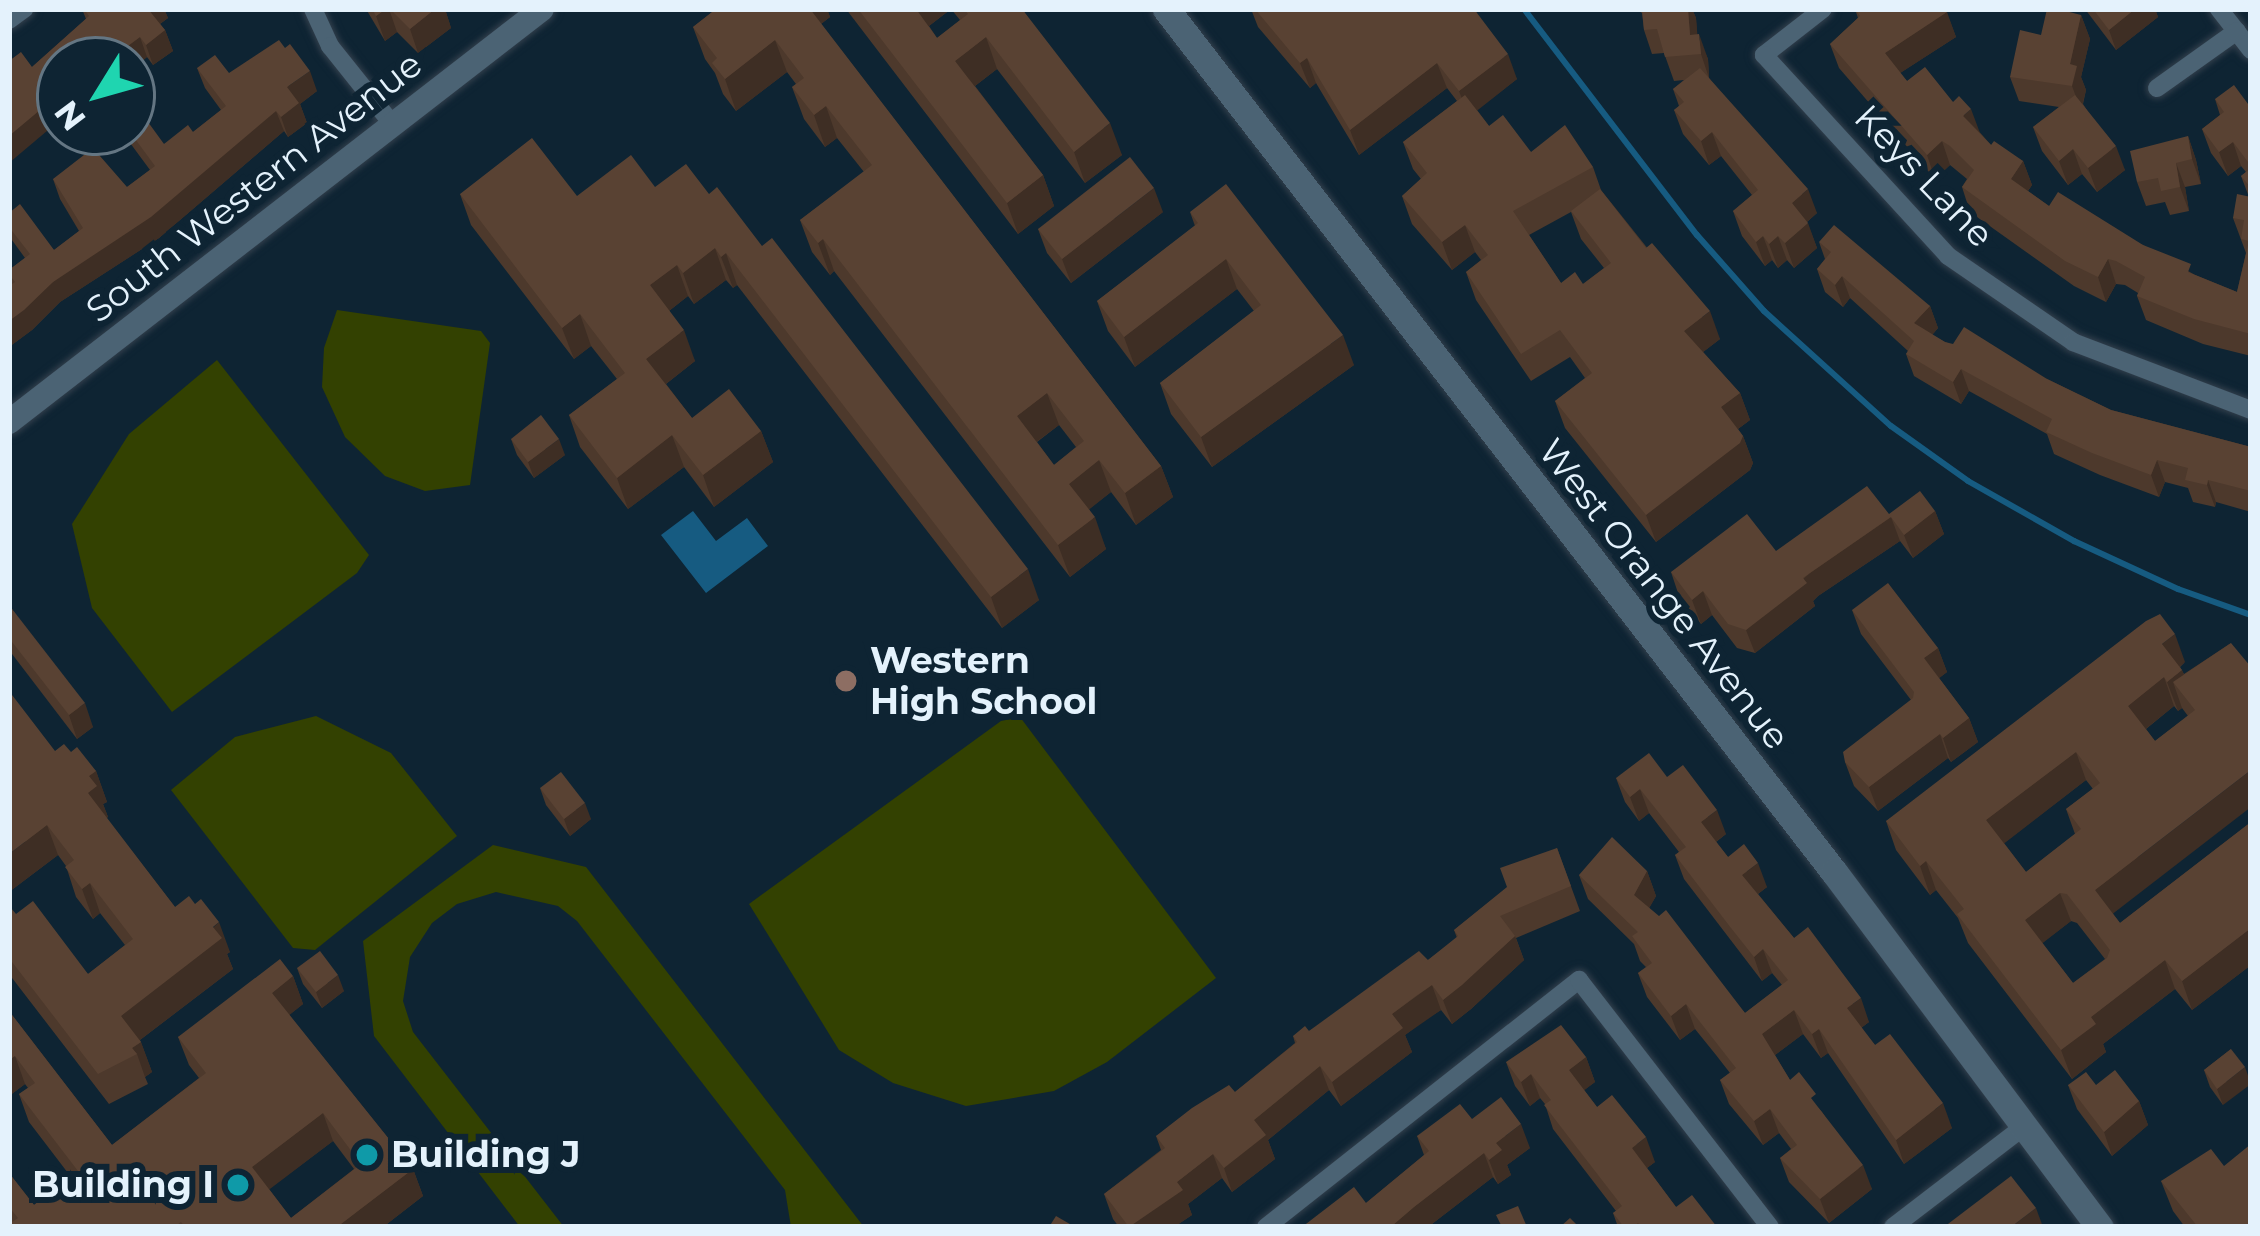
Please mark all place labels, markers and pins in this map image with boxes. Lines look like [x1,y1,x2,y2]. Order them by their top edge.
place label: Western High School [870,638,1097,723]
marker: Western High School [833,668,859,694]
place label: Building J [391,1133,581,1177]
marker: Building J [354,1142,380,1168]
place label: Building I [32,1163,214,1207]
marker: Building I [225,1172,251,1198]

